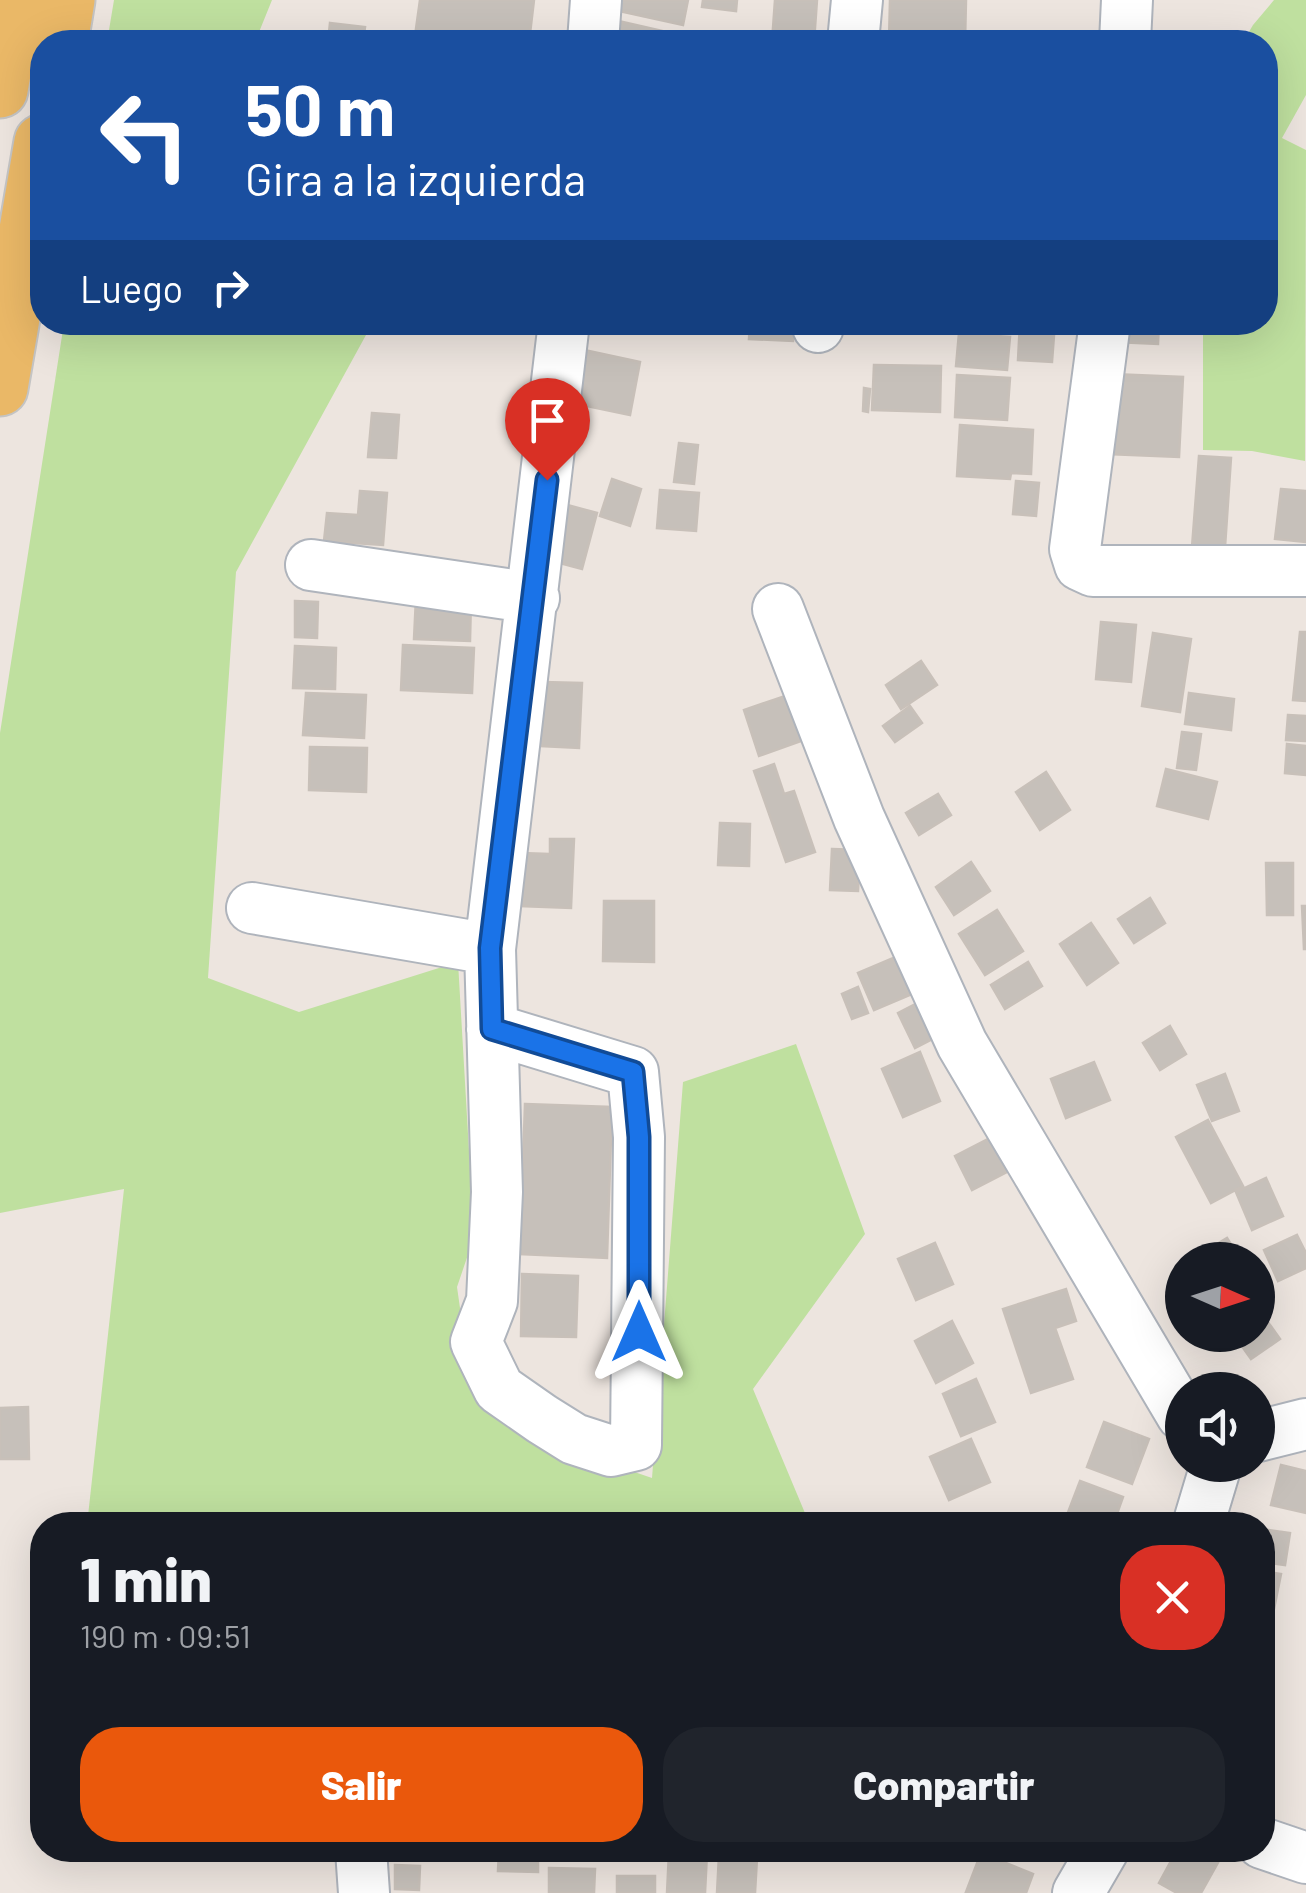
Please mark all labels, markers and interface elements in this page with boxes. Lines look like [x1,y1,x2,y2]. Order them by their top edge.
text: 50 m [245,66,395,150]
icon: left [80,70,210,200]
text: Gira a la izquierda [245,151,586,205]
icon: right [203,260,258,315]
text: Luego [80,265,183,311]
pin [505,378,590,481]
icon: arrive [520,393,575,448]
north arrow [1165,1242,1275,1352]
map controls [1165,1242,1275,1482]
position arrow [587,1280,691,1384]
button: sound [1165,1372,1275,1482]
text: 1 min [80,1542,212,1614]
button: close [1120,1545,1225,1650]
text: 190 m · 09:51 [80,1616,251,1654]
button: Salir [80,1727,643,1842]
button: Compartir [663,1727,1225,1842]

